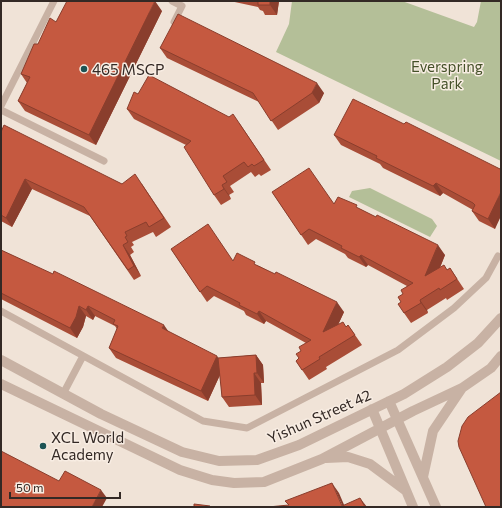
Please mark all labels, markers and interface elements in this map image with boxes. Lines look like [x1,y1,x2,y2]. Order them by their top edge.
park label: Everspring Park [411,57,483,92]
place label: 465 MSCP [92,60,164,78]
marker: 465 MSCP [79,64,89,74]
street label: Yishun Street 42 [265,385,373,447]
place label: XCL World Academy [51,428,124,463]
marker: XCL World Academy [38,441,48,451]
scale bar [10,474,120,500]
text: 50 m [16,480,44,494]

